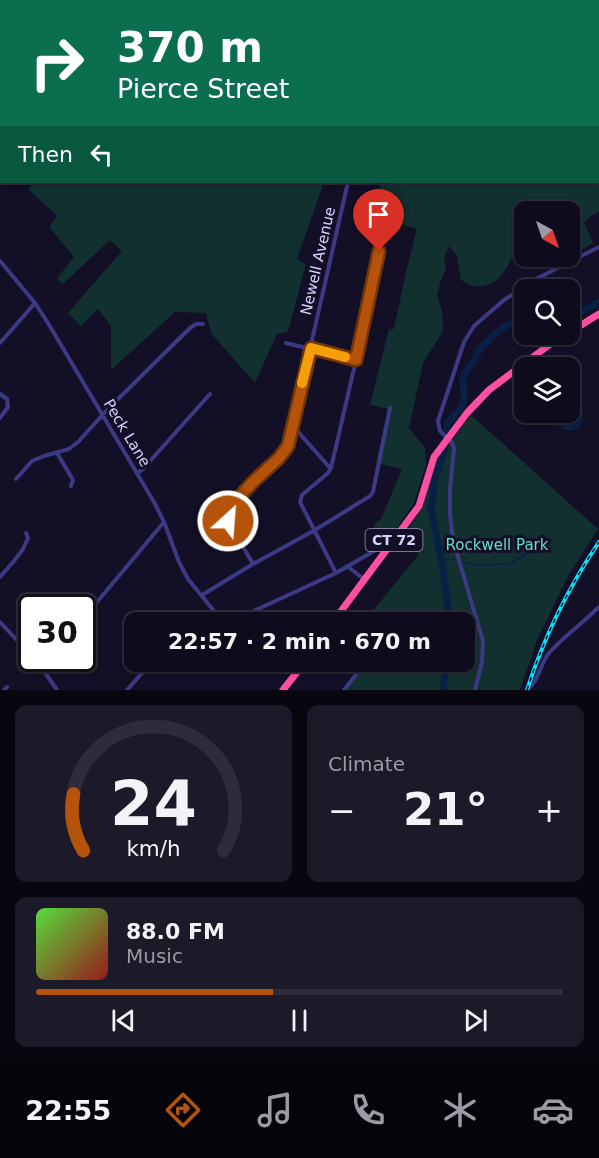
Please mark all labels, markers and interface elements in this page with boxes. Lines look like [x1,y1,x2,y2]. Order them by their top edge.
text: 370 m [117,23,263,72]
icon: right [18,24,96,102]
text: Pierce Street [117,73,289,104]
icon: left [85,138,118,171]
text: Then [18,142,73,167]
pin [353,189,404,251]
icon: arrive [362,198,395,231]
north arrow [514,201,580,267]
map controls [514,201,580,423]
street label: Newell Avenue [297,205,339,317]
button: search [514,279,580,345]
button: layers [514,357,580,423]
street label: Peck Lane [100,396,154,470]
position arrow [196,489,260,553]
road number: CT 72 [366,529,422,551]
park label: Rockwell Park [446,536,549,554]
speed limit sign: 30 [18,594,96,672]
text: 22:57 · 2 min · 670 m [168,629,431,654]
text: Climate [328,752,405,776]
text: 24 [110,767,197,840]
text: 21° [403,783,488,836]
text: − [328,791,356,830]
text: + [535,791,563,830]
text: km/h [126,836,181,861]
text: 88.0 FM [126,919,225,944]
text: Music [126,944,183,968]
icon: previous [107,1004,140,1037]
icon: pause [283,1004,316,1037]
icon: next [459,1004,492,1037]
icon: directions [162,1089,204,1131]
icon: music [254,1089,296,1131]
icon: phone [347,1089,389,1131]
icon: climate [439,1089,481,1131]
icon: car [532,1089,574,1131]
text: 22:55 [25,1095,111,1126]

